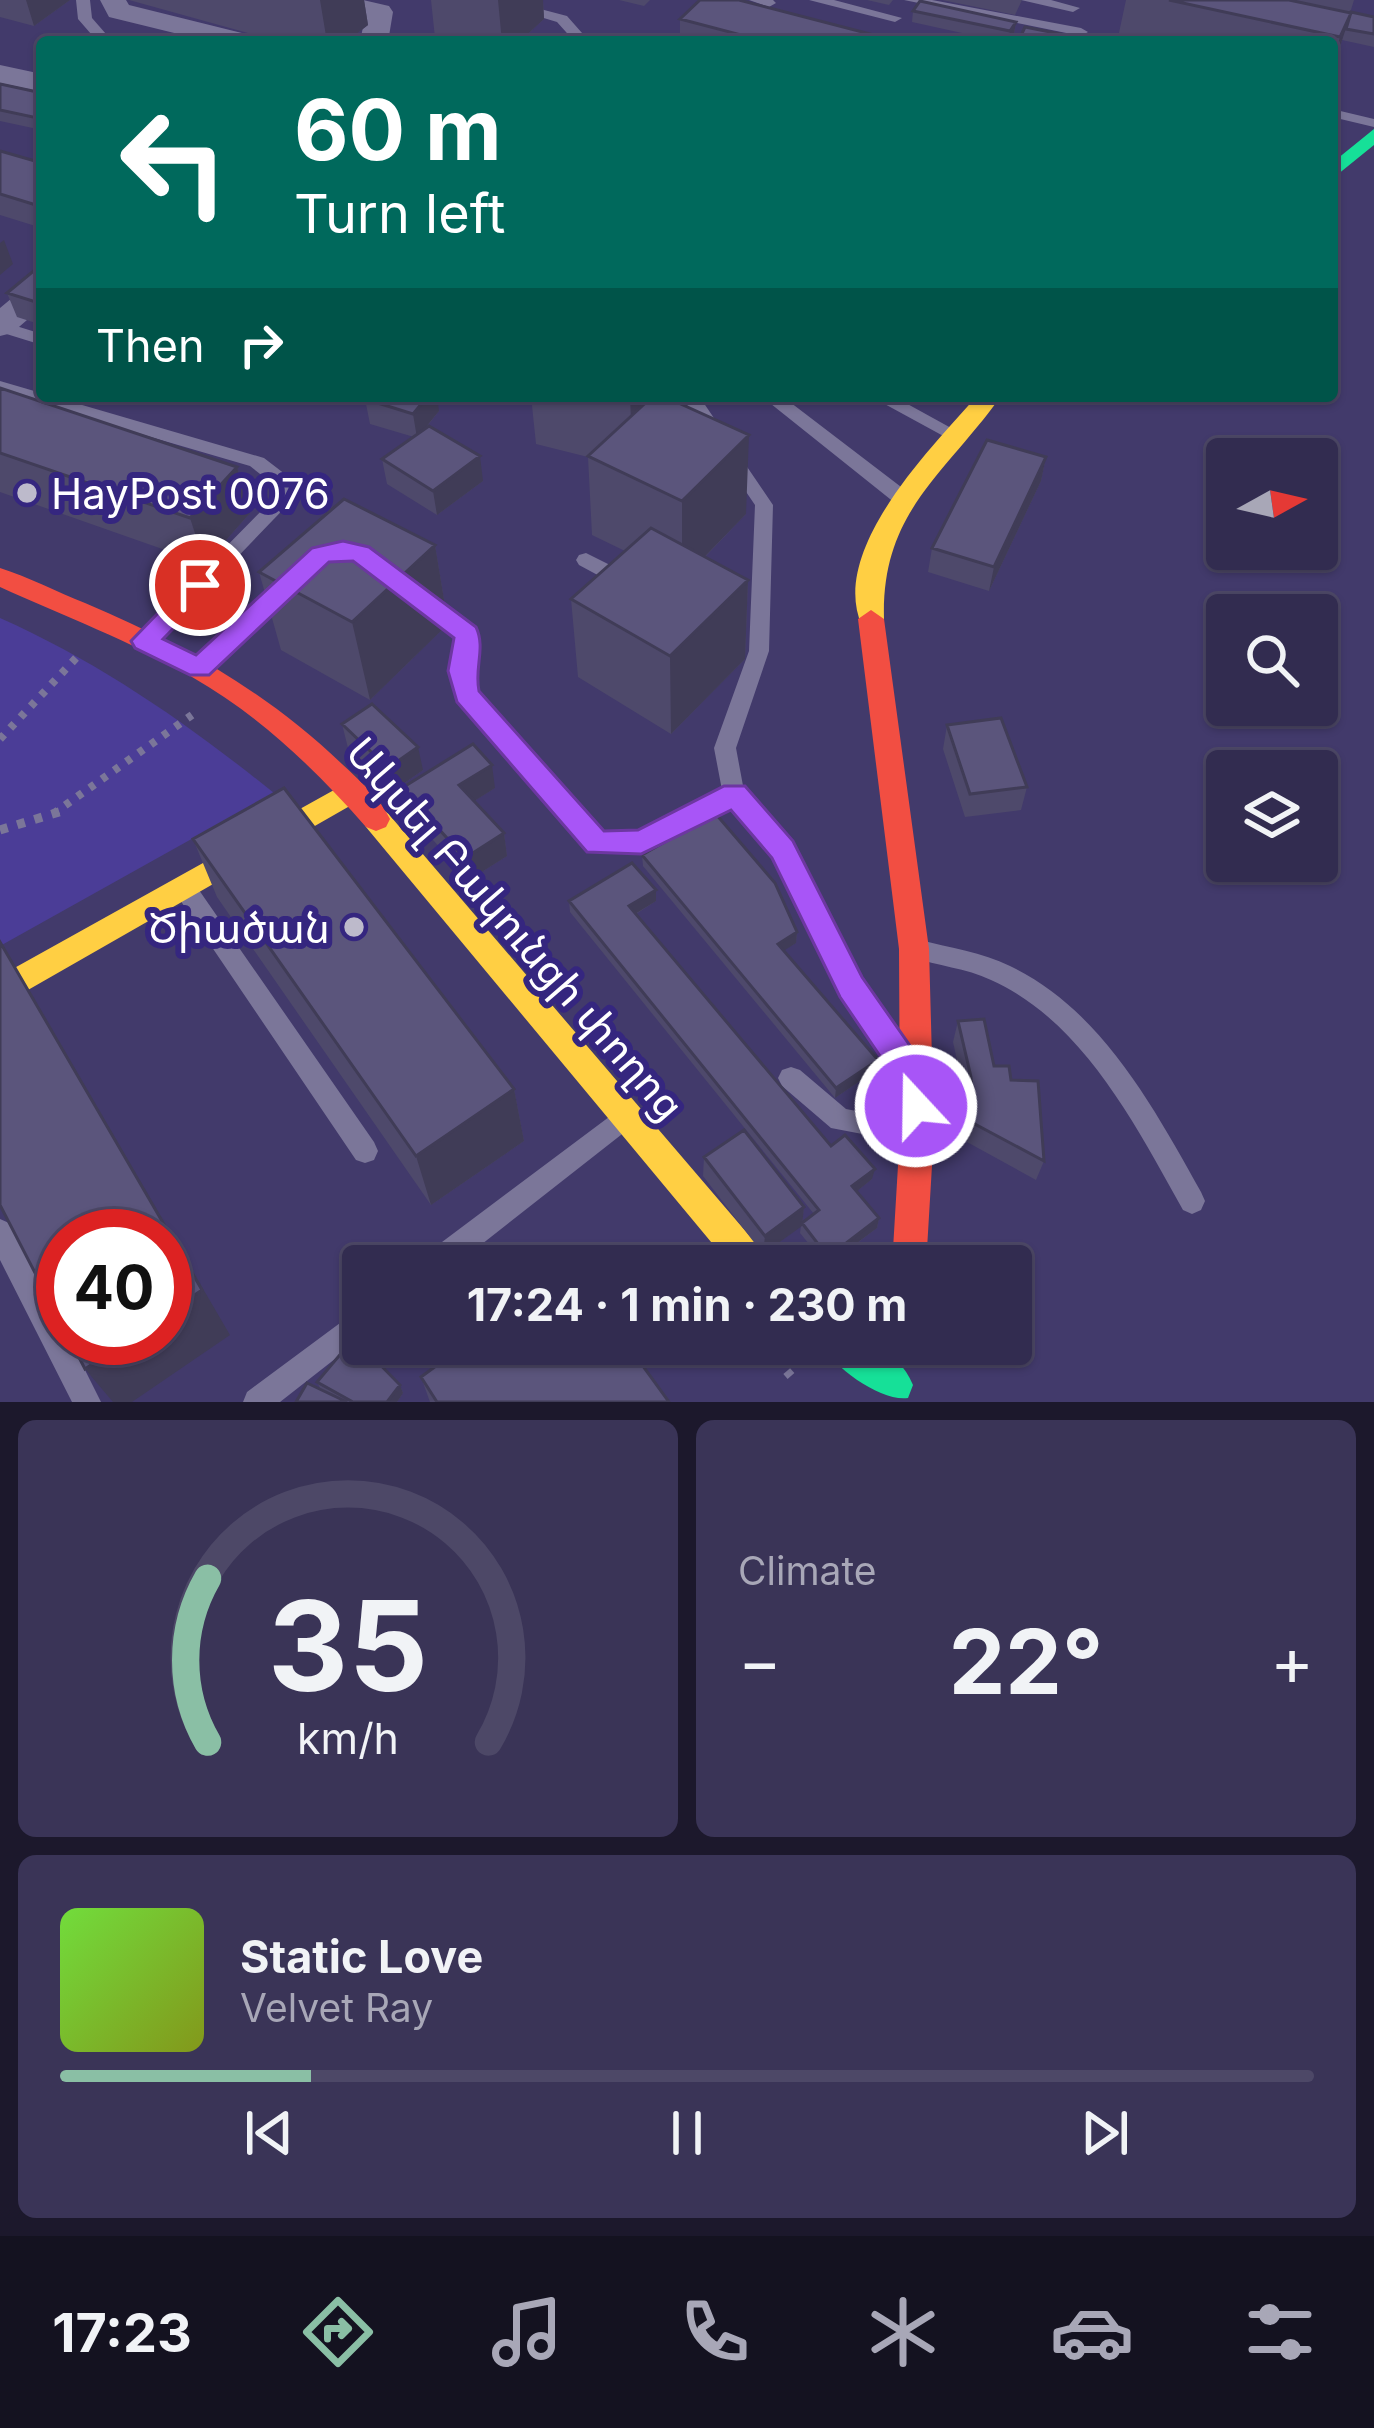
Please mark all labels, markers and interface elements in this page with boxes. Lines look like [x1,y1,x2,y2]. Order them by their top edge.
text: 60 m [294,79,502,180]
icon: left [96,84,252,240]
text: Turn left [294,181,505,246]
icon: right [228,312,294,378]
text: Then [96,318,204,373]
north arrow [1206,438,1338,570]
map controls [1206,438,1338,882]
place label: HayPost 0076 [51,468,330,519]
marker: HayPost 0076 [14,480,40,506]
pin [149,534,251,636]
icon: arrive [167,552,233,618]
button: search [1206,594,1338,726]
street label: Ակսել Բակունցի փողոց [336,726,696,1130]
button: layers [1206,750,1338,882]
place label: Ծիածան [148,902,330,953]
marker: Ծիածան [341,914,367,940]
position arrow [853,1043,979,1169]
speed limit sign: 40 [36,1209,192,1365]
text: 17:24 · 1 min · 230 m [467,1277,907,1332]
text: Climate [738,1547,877,1594]
text: 35 [268,1570,428,1721]
text: 22° [949,1607,1103,1716]
text: − [738,1621,782,1701]
text: + [1270,1621,1314,1701]
text: km/h [297,1711,399,1763]
text: Static Love [240,1929,483,1984]
text: Velvet Ray [240,1984,433,2031]
icon: previous [236,2100,302,2166]
icon: pause [654,2100,720,2166]
icon: next [1072,2100,1138,2166]
icon: directions [296,2290,380,2374]
icon: music [485,2290,569,2374]
icon: phone [673,2290,757,2374]
icon: climate [861,2290,945,2374]
icon: car [1050,2290,1134,2374]
icon: filters [1238,2290,1322,2374]
text: 17:23 [52,2300,192,2365]

